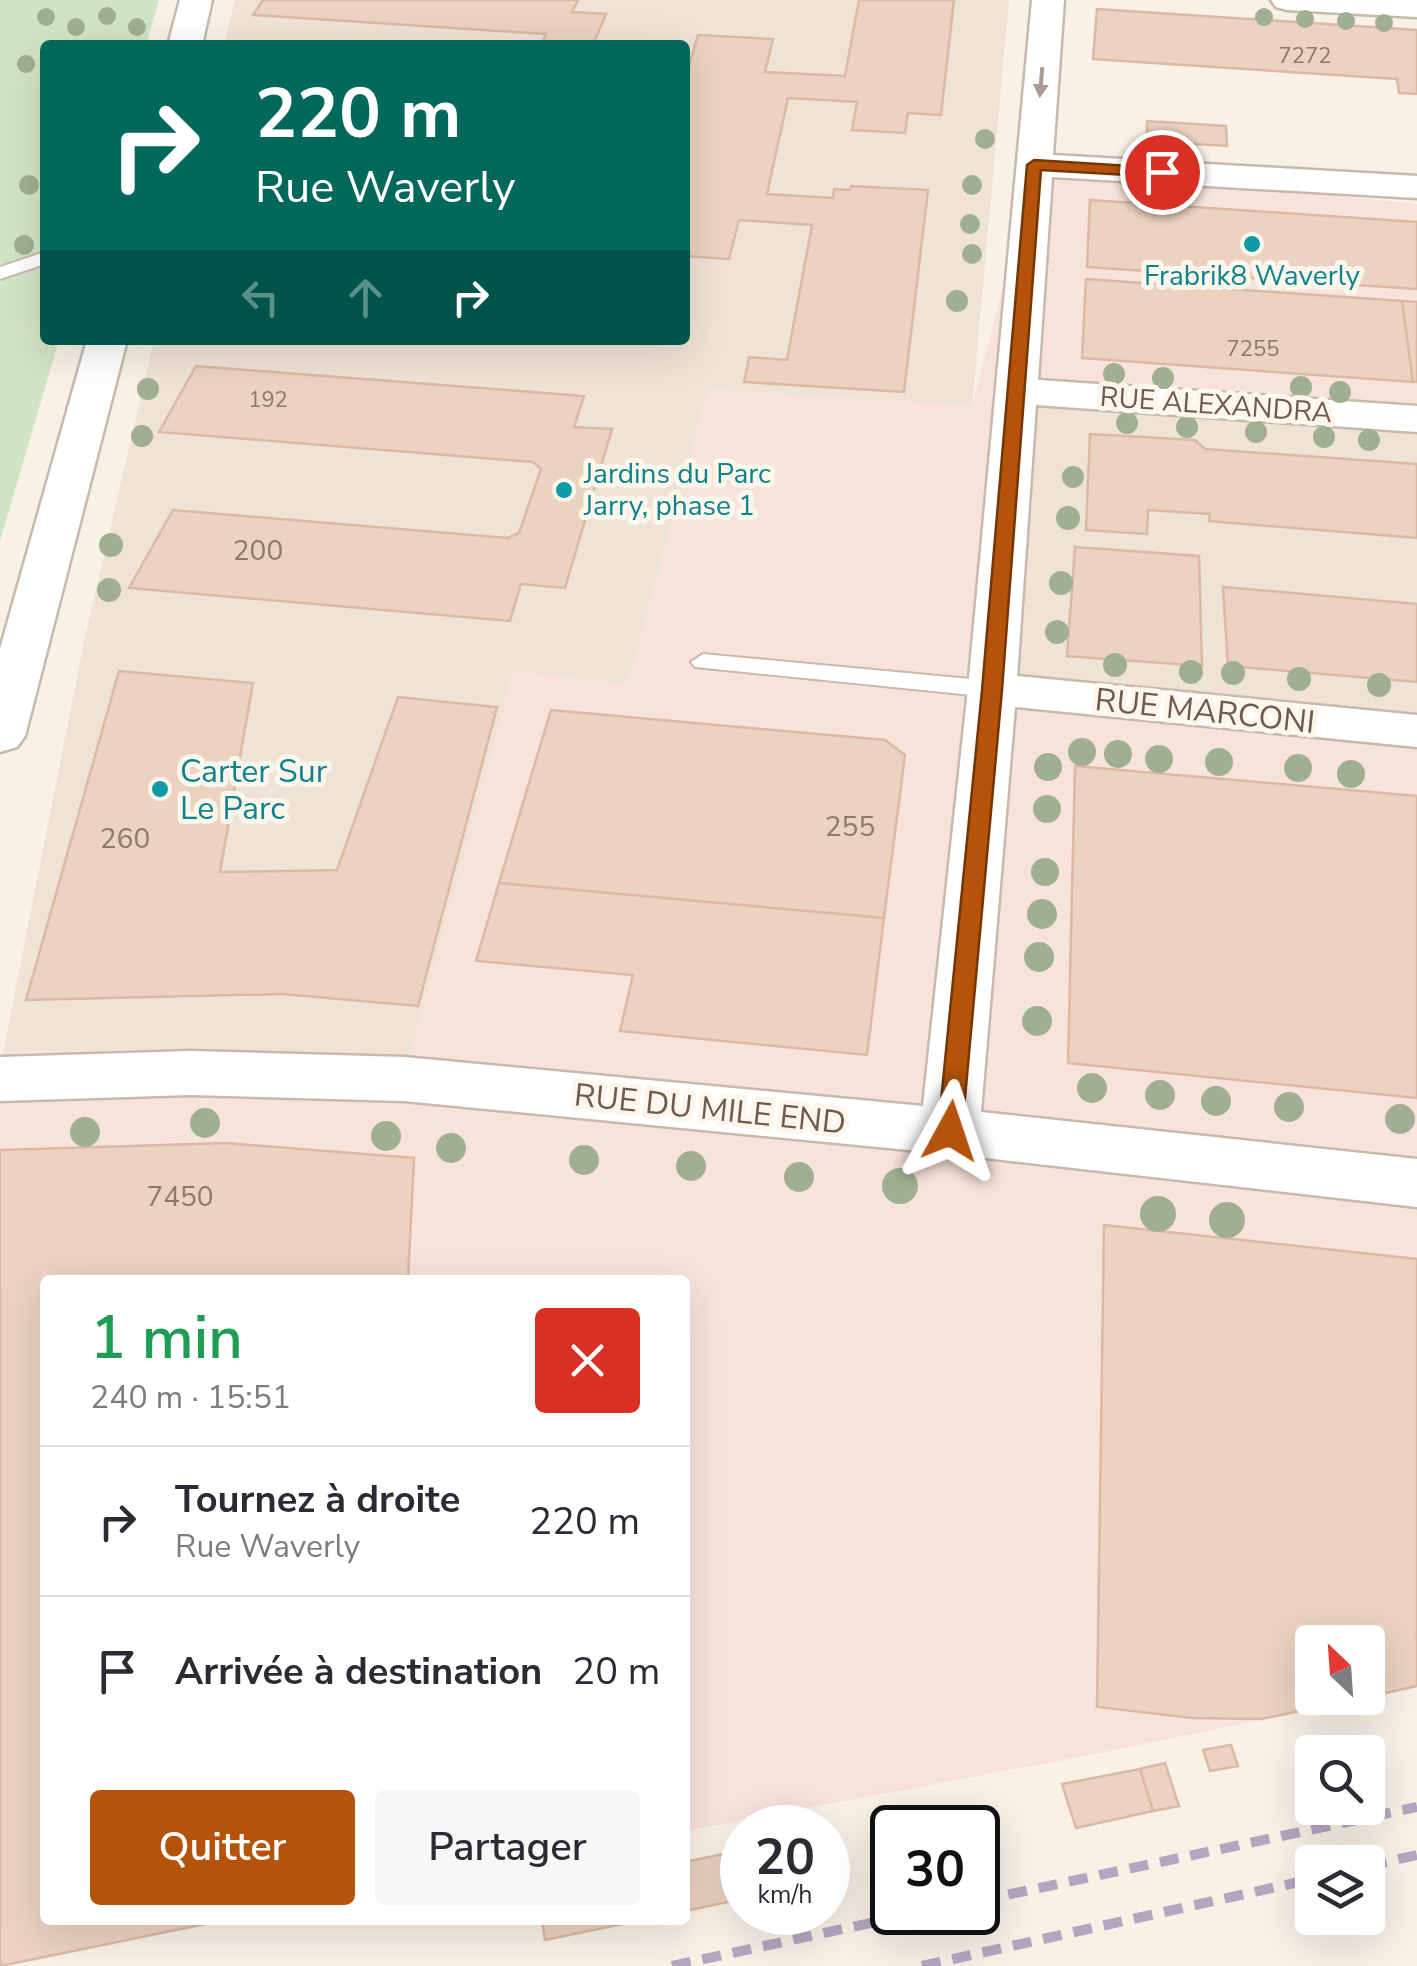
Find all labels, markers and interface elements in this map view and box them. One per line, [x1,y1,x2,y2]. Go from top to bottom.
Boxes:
house number: 7272 [1279,41,1331,71]
text: 220 m [255,66,461,162]
one-way arrow [1032,67,1048,99]
icon: right [90,80,220,210]
pin [1120,130,1205,215]
icon: arrive [1135,145,1190,200]
text: Rue Waverly [255,157,515,218]
marker: Frabrik8 Waverly [1241,233,1263,255]
place label: Frabrik8 Waverly [1144,257,1361,295]
icon: left [233,270,288,325]
icon: ahead [338,270,393,325]
icon: right [443,270,498,325]
house number: 7255 [1227,334,1279,364]
street label: RUE ALEXANDRA [1099,378,1333,432]
house number: 192 [248,385,288,415]
place label: Jardins du Parc Jarry, phase 1 [583,455,771,525]
marker: Jardins du Parc Jarry, phase 1 [553,479,575,501]
house number: 200 [233,532,283,570]
street label: RUE MARCONI [1093,678,1317,744]
place label: Carter Sur Le Parc [180,750,328,830]
marker: Carter Sur Le Parc [149,778,171,800]
house number: 255 [825,808,875,846]
house number: 260 [100,820,150,858]
street label: RUE DU MILE END [572,1073,848,1145]
position arrow [898,1079,1002,1183]
house number: 7450 [146,1178,214,1216]
text: 1 min [90,1297,243,1379]
button: close [535,1308,640,1413]
text: 240 m · 15:51 [90,1376,291,1419]
text: Tournez à droite [175,1474,460,1525]
icon: right [90,1494,145,1549]
text: 220 m [529,1496,640,1547]
text: Rue Waverly [175,1525,360,1568]
north arrow [1295,1625,1385,1715]
map controls [1295,1625,1385,1935]
icon: arrive [90,1644,145,1699]
text: Arrivée à destination [175,1646,542,1697]
text: 20 m [572,1646,660,1697]
button: search [1295,1735,1385,1825]
button: Quitter [90,1790,355,1905]
button: Partager [375,1790,640,1905]
speed limit sign: 30 [870,1805,1000,1935]
text: 20 [755,1823,815,1892]
button: layers [1295,1845,1385,1935]
text: km/h [757,1878,813,1912]

